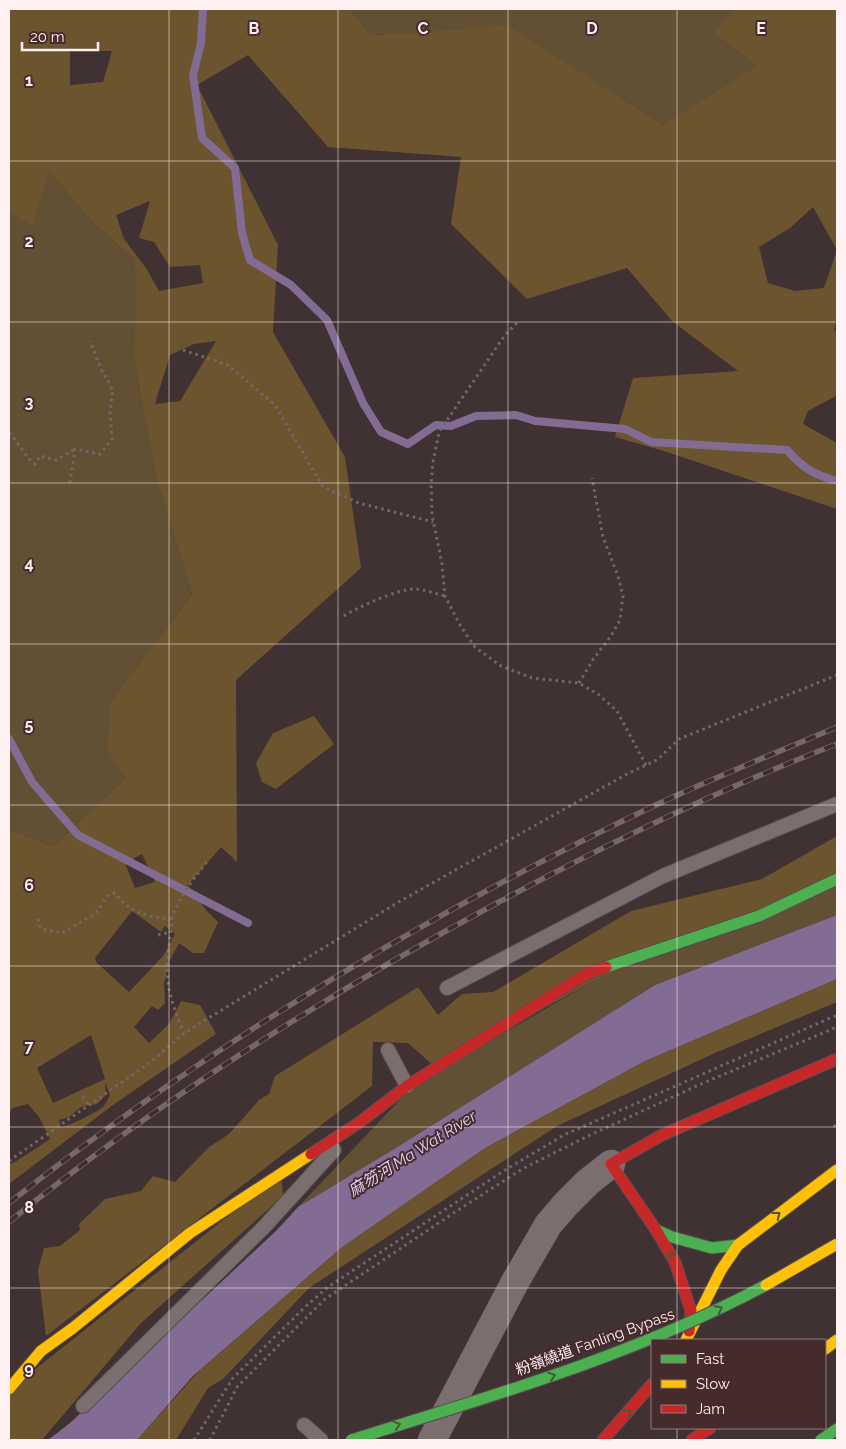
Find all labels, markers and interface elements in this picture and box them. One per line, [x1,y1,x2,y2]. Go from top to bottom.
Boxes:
text: B [249,19,260,38]
text: C [418,19,429,38]
text: D [586,19,598,38]
text: E [756,19,766,38]
scale bar [22,20,99,52]
text: 20 m [30,28,65,46]
text: 1 [25,71,33,90]
text: 2 [24,232,34,251]
text: 3 [25,393,34,412]
text: 4 [24,554,34,573]
text: 5 [25,715,34,734]
text: 6 [24,876,34,895]
text: 7 [25,1037,34,1056]
water label: 麻笏河 Ma Wat River [345,1106,480,1200]
text: 8 [24,1198,34,1217]
one-way arrow [771,1211,780,1220]
one-way arrow [667,1252,677,1261]
street label: 粉嶺繞道 Fanling Bypass [513,1305,677,1379]
one-way arrow [714,1305,723,1315]
legend [651,1339,826,1429]
text: Fast [696,1350,724,1368]
text: 9 [24,1359,34,1378]
one-way arrow [547,1372,556,1382]
text: Slow [696,1375,730,1393]
text: Jam [696,1400,725,1418]
one-way arrow [622,1409,631,1418]
one-way arrow [393,1421,401,1431]

